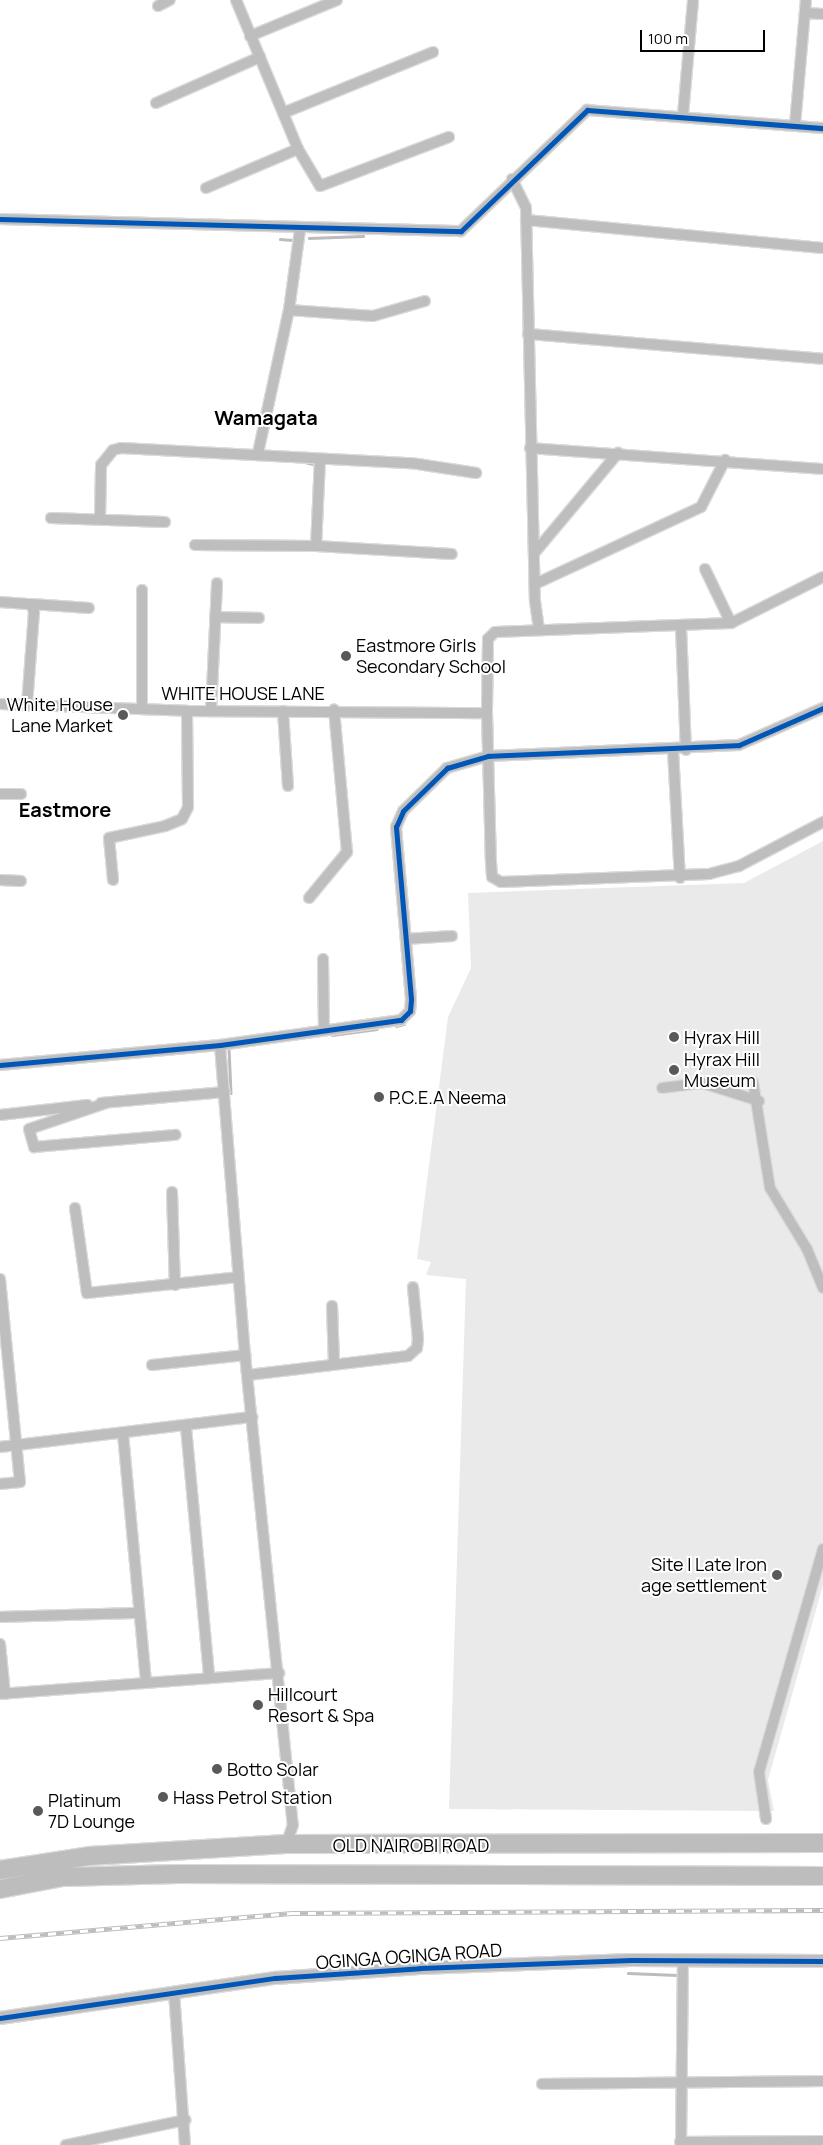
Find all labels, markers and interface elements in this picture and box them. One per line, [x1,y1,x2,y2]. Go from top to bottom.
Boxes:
scale bar [643,20,768,52]
text: 100 m [648,28,688,49]
district label: Wamagata [214,405,318,429]
place label: Eastmore Girls Secondary School [356,635,506,678]
marker: Eastmore Girls Secondary School [340,650,352,662]
street label: WHITE HOUSE LANE [161,682,325,704]
place label: White House Lane Market [7,694,113,736]
marker: White House Lane Market [117,709,129,721]
district label: Eastmore [19,797,111,821]
place label: Hyrax Hill [684,1026,760,1048]
marker: Hyrax Hill [668,1031,680,1043]
place label: Hyrax Hill Museum [684,1049,760,1092]
marker: Hyrax Hill Museum [668,1064,680,1076]
place label: P.C.E.A Neema [389,1086,506,1108]
marker: P.C.E.A Neema [373,1091,385,1103]
place label: Site I Late Iron age settlement [641,1554,767,1596]
marker: Site I Late Iron age settlement [771,1569,783,1581]
place label: Hillcourt Resort & Spa [268,1684,374,1726]
marker: Hillcourt Resort & Spa [252,1699,264,1711]
place label: Botto Solar [227,1758,319,1780]
marker: Botto Solar [211,1763,223,1775]
place label: Hass Petrol Station [173,1786,332,1808]
place label: Platinum 7D Lounge [48,1790,135,1832]
marker: Hass Petrol Station [157,1791,169,1803]
marker: Platinum 7D Lounge [32,1805,44,1817]
street label: OLD NAIROBI ROAD [333,1834,489,1856]
street label: OGINGA OGINGA ROAD [315,1939,503,1973]

